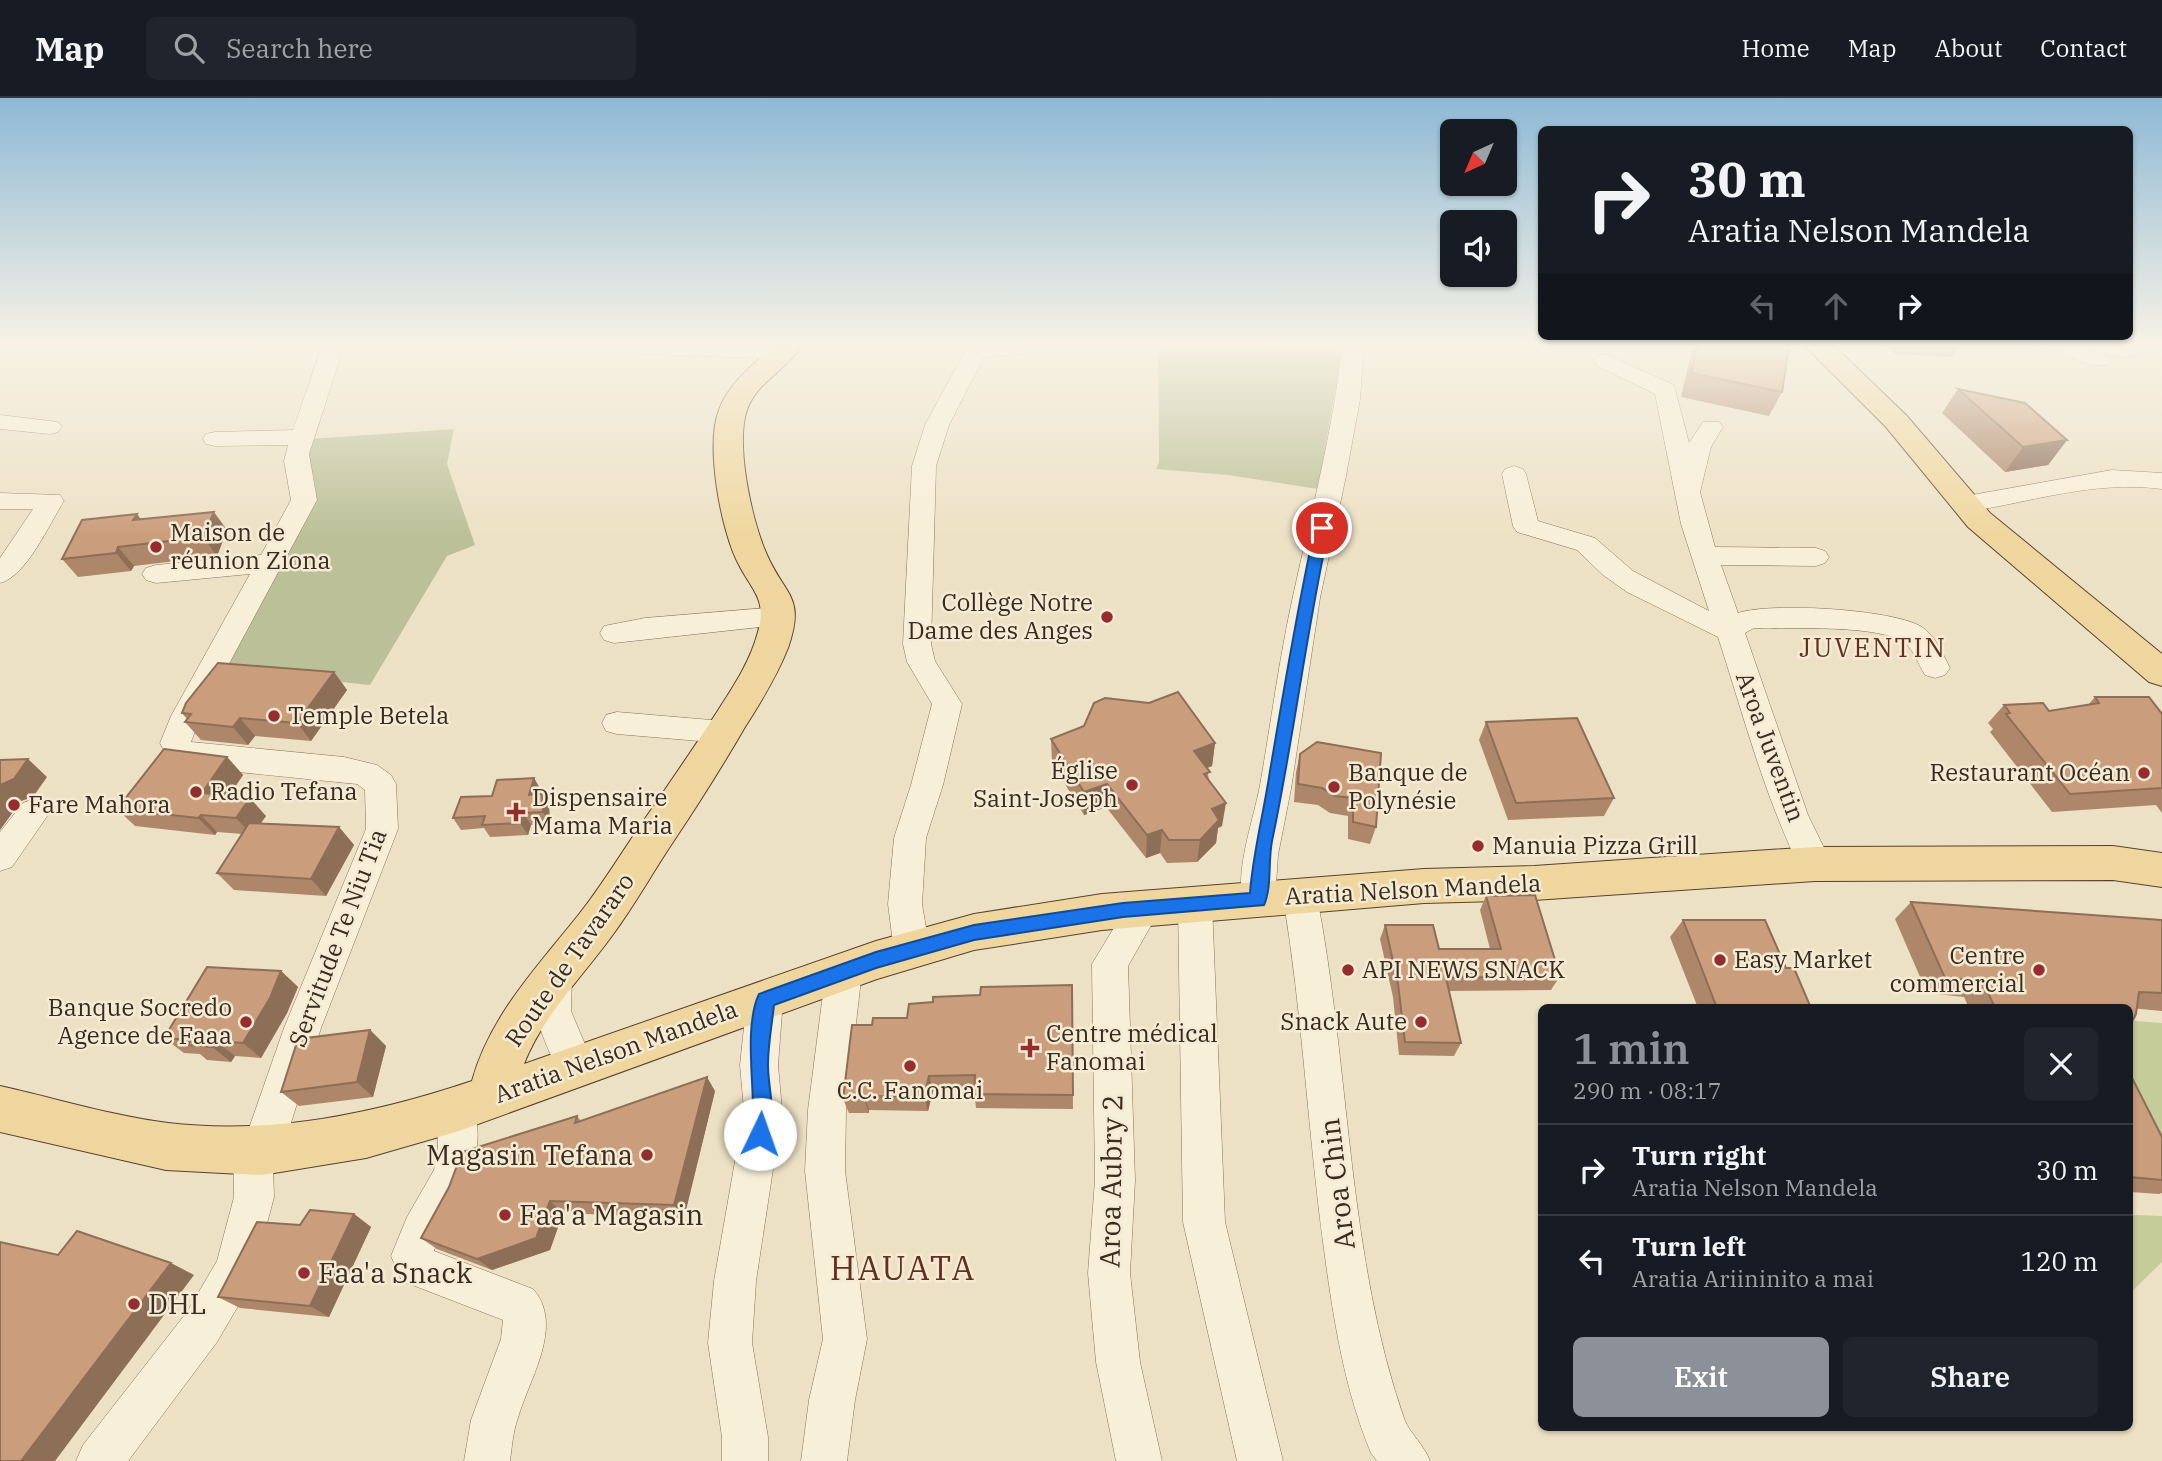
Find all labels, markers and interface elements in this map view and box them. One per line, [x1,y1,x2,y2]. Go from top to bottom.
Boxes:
search box [146,17,636,80]
text: Map [35,27,104,70]
icon: search [170,29,208,67]
text: Search here [226,31,373,65]
text: Home [1742,32,1810,64]
text: Map [1848,32,1896,64]
text: About [1934,32,2002,64]
text: Contact [2040,32,2127,64]
north arrow [1440,119,1517,196]
map controls [1440,119,1517,287]
text: 30 m [1688,147,1806,210]
icon: right [1573,154,1664,245]
text: Aratia Nelson Mandela [1688,209,2030,251]
button: sound [1440,210,1517,287]
icon: left [1744,287,1782,325]
icon: ahead [1817,287,1855,325]
icon: right [1890,287,1928,325]
pin [1292,498,1352,558]
icon: arrive [1303,509,1341,547]
place label: Maison de réunion Ziona [170,516,331,576]
marker: Maison de réunion Ziona [148,539,164,555]
place label: Collège Notre Dame des Anges [908,586,1093,646]
marker: Collège Notre Dame des Anges [1099,609,1115,625]
district label: JUVENTIN [1799,630,1947,664]
street label: Aroa Juventin [1729,667,1813,826]
place label: Temple Betela [288,699,449,731]
marker: Temple Betela [266,708,282,724]
place label: Église Saint-Joseph [973,754,1118,814]
place label: Banque de Polynésie [1348,756,1468,816]
place label: Restaurant Océan [1930,756,2130,788]
marker: Restaurant Océan [2136,765,2152,781]
place label: Radio Tefana [210,775,358,807]
marker: Église Saint-Joseph [1124,777,1140,793]
marker: Banque de Polynésie [1326,779,1342,795]
place label: Dispensaire Mama Maria [532,781,673,841]
marker: Radio Tefana [188,784,204,800]
place label: Fare Mahora [28,788,171,820]
marker: Fare Mahora [6,797,22,813]
marker: Dispensaire Mama Maria [506,802,526,822]
street label: Servitude Te Niu Tia [281,824,393,1051]
place label: Manuia Pizza Grill [1492,829,1698,861]
marker: Manuia Pizza Grill [1470,838,1486,854]
street label: Route de Tavararo [497,866,641,1053]
street label: Aratia Nelson Mandela [1284,866,1542,912]
place label: Centre commercial [1890,939,2025,999]
place label: Easy Market [1734,943,1872,975]
marker: Easy Market [1712,952,1728,968]
place label: API NEWS SNACK [1362,953,1565,985]
marker: API NEWS SNACK [1340,962,1356,978]
marker: Centre commercial [2031,962,2047,978]
place label: Banque Socredo Agence de Faaa [48,991,232,1051]
street label: Aratia Nelson Mandela [490,992,742,1110]
place label: Snack Aute [1280,1005,1407,1037]
marker: Banque Socredo Agence de Faaa [238,1014,254,1030]
marker: Snack Aute [1413,1014,1429,1030]
place label: Centre médical Fanomai [1046,1017,1218,1077]
text: 1 min [1573,1021,1690,1076]
button: close [2024,1027,2098,1101]
marker: Centre médical Fanomai [1020,1038,1040,1058]
marker: C.C. Fanomai [902,1058,918,1074]
place label: C.C. Fanomai [837,1074,983,1106]
text: 290 m · 08:17 [1573,1075,1722,1105]
street label: Aroa Aubry 2 [1090,1094,1131,1268]
position arrow [723,1097,797,1171]
street label: Aroa Chin [1310,1116,1363,1252]
place label: Magasin Tefana [426,1136,633,1173]
text: Turn right [1632,1138,1766,1172]
marker: Magasin Tefana [639,1147,655,1163]
icon: right [1573,1151,1611,1189]
text: 30 m [2036,1153,2098,1187]
text: Aratia Nelson Mandela [1632,1172,1878,1202]
place label: Faa'a Magasin [519,1196,703,1233]
marker: Faa'a Magasin [497,1207,513,1223]
text: Turn left [1632,1229,1746,1263]
icon: left [1573,1242,1611,1280]
text: 120 m [2020,1244,2098,1278]
district label: HAUATA [830,1246,976,1289]
place label: Faa'a Snack [318,1254,473,1291]
text: Aratia Ariininito a mai [1632,1263,1874,1293]
marker: Faa'a Snack [296,1265,312,1281]
place label: DHL [148,1285,206,1322]
marker: DHL [126,1296,142,1312]
button: Exit [1573,1337,1829,1417]
button: Share [1843,1337,2098,1417]

